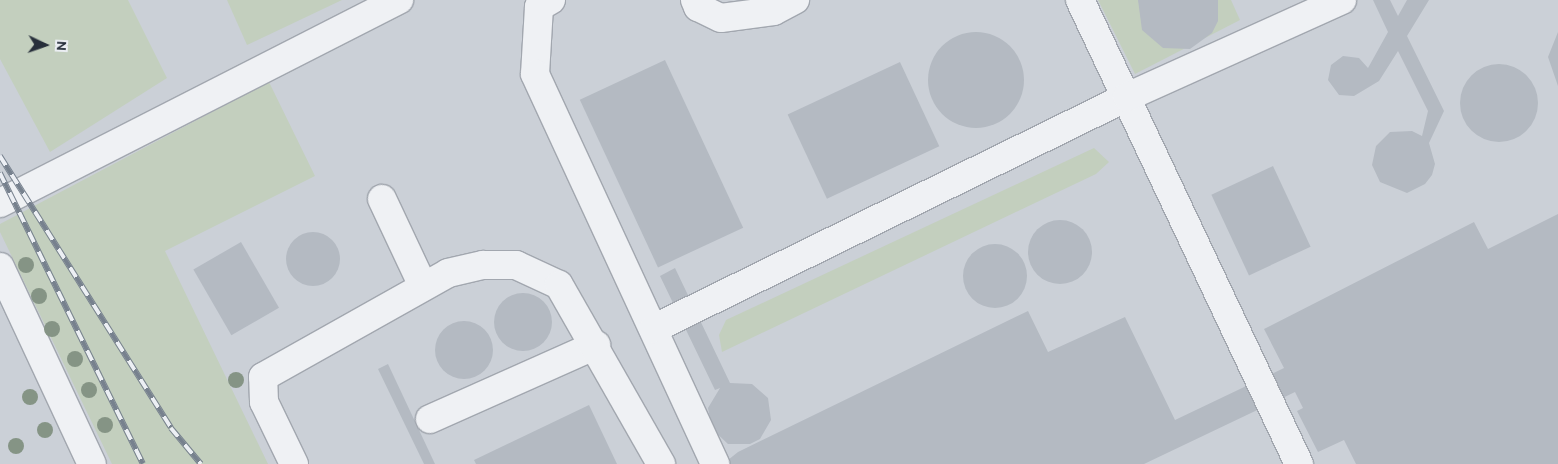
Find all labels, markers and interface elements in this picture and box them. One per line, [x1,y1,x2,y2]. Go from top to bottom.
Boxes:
north arrow [20,20,70,70]
text: N [52,40,69,51]

